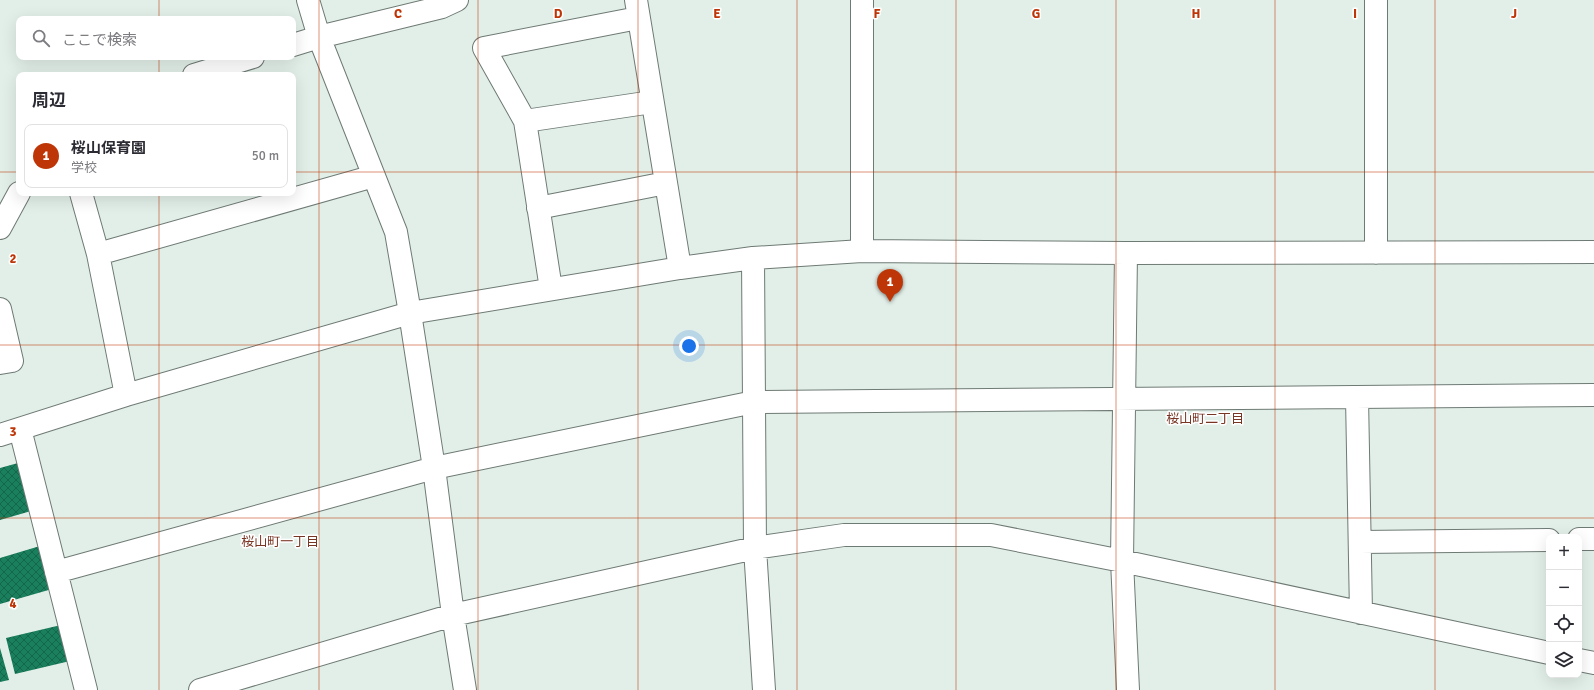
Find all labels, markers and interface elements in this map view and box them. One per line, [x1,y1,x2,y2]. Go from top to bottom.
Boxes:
text: C [394,6,402,22]
text: D [554,6,563,22]
text: E [713,6,721,22]
text: F [874,6,881,22]
text: G [1032,6,1040,22]
text: H [1192,6,1200,22]
text: I [1353,6,1357,22]
text: J [1511,6,1517,22]
search box [16,16,296,60]
icon: search [30,27,52,49]
text: ここで検索 [62,31,137,49]
text: 周辺 [32,90,66,111]
text: 桜山保育園 [71,139,146,157]
text: 1 [42,148,50,164]
text: 50 m [252,148,279,164]
text: 学校 [71,160,97,176]
text: 2 [9,251,17,267]
pin: 1 [877,269,903,302]
your location [679,336,699,356]
district label: 桜山町二丁目 [1166,411,1244,427]
text: 3 [9,424,17,440]
district label: 桜山町一丁目 [241,534,319,550]
map controls [1546,534,1582,678]
button: + [1546,534,1582,570]
button: − [1546,570,1582,606]
text: 4 [9,596,17,612]
button: locate [1546,606,1582,642]
button: layers [1546,642,1582,678]

